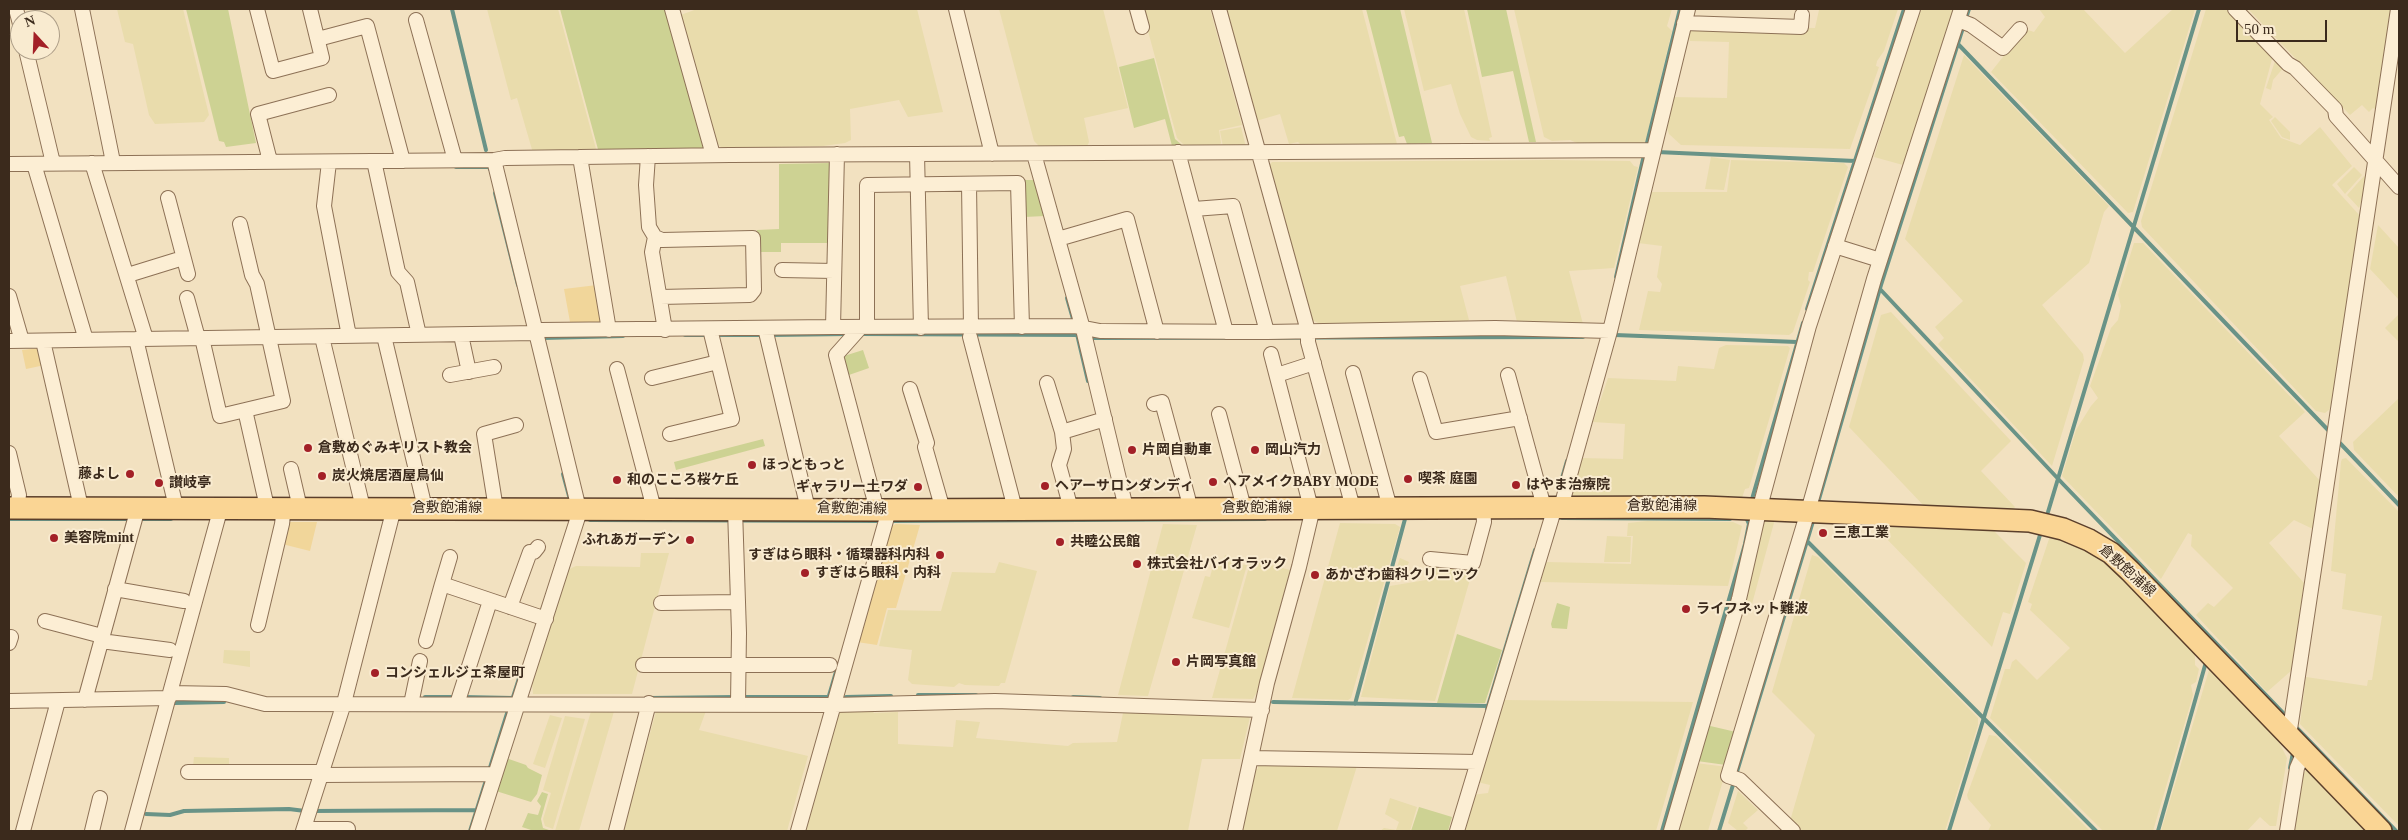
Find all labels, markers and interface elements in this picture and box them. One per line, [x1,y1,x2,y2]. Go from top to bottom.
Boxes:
north arrow [10,10,60,60]
scale bar [2238,10,2329,42]
text: N [23,13,37,30]
text: 50 m [2244,21,2274,37]
place label: 倉敷めぐみキリスト教会 [318,440,472,456]
marker: 倉敷めぐみキリスト教会 [302,442,314,454]
place label: 片岡自動車 [1142,442,1212,458]
place label: 岡山汽力 [1265,442,1321,458]
marker: 片岡自動車 [1126,444,1138,456]
marker: 岡山汽力 [1249,444,1261,456]
place label: ほっともっと [762,457,846,473]
marker: ほっともっと [746,459,758,471]
place label: 藤よし [78,466,120,482]
marker: 藤よし [124,468,136,480]
place label: 炭火焼居酒屋鳥仙 [332,468,444,484]
marker: 炭火焼居酒屋鳥仙 [316,470,328,482]
place label: 喫茶 庭園 [1418,471,1477,487]
place label: 和のこころ桜ケ丘 [627,472,739,488]
marker: 喫茶 庭園 [1402,473,1414,485]
marker: 和のこころ桜ケ丘 [611,474,623,486]
place label: ヘアメイクBABY MODE [1223,474,1379,490]
place label: 讃岐亭 [169,475,211,491]
marker: ヘアメイクBABY MODE [1207,476,1219,488]
marker: 讃岐亭 [153,477,165,489]
place label: はやま治療院 [1526,477,1610,493]
place label: ヘアーサロンダンディ [1055,478,1194,494]
place label: ギャラリー土ワダ [796,479,908,495]
marker: はやま治療院 [1510,479,1522,491]
marker: ヘアーサロンダンディ [1039,480,1051,492]
marker: ギャラリー土ワダ [912,481,924,493]
street label: 倉敷飽浦線 [1627,498,1697,514]
street label: 倉敷飽浦線 [412,500,482,516]
street label: 倉敷飽浦線 [817,500,887,518]
street label: 倉敷飽浦線 [1222,500,1292,516]
place label: 三恵工業 [1833,525,1889,541]
marker: 三恵工業 [1817,527,1829,539]
place label: 美容院mint [64,530,134,546]
marker: 美容院mint [48,532,60,544]
place label: ふれあガーデン [582,532,680,548]
marker: ふれあガーデン [684,534,696,546]
place label: 共睦公民館 [1070,534,1140,550]
marker: 共睦公民館 [1054,536,1066,548]
street label: 倉敷飽浦線 [2095,541,2159,601]
place label: すぎはら眼科・循環器科内科 [748,547,930,563]
marker: すぎはら眼科・循環器科内科 [934,549,946,561]
place label: 株式会社バイオラック [1147,556,1287,572]
marker: 株式会社バイオラック [1131,558,1143,570]
place label: すぎはら眼科・内科 [815,565,941,581]
marker: すぎはら眼科・内科 [799,567,811,579]
place label: あかざわ歯科クリニック [1325,567,1479,583]
marker: あかざわ歯科クリニック [1309,569,1321,581]
place label: ライフネット難波 [1696,601,1808,617]
marker: ライフネット難波 [1680,603,1692,615]
place label: 片岡写真館 [1186,654,1256,670]
marker: 片岡写真館 [1170,656,1182,668]
place label: コンシェルジェ茶屋町 [385,665,525,681]
marker: コンシェルジェ茶屋町 [369,667,381,679]

